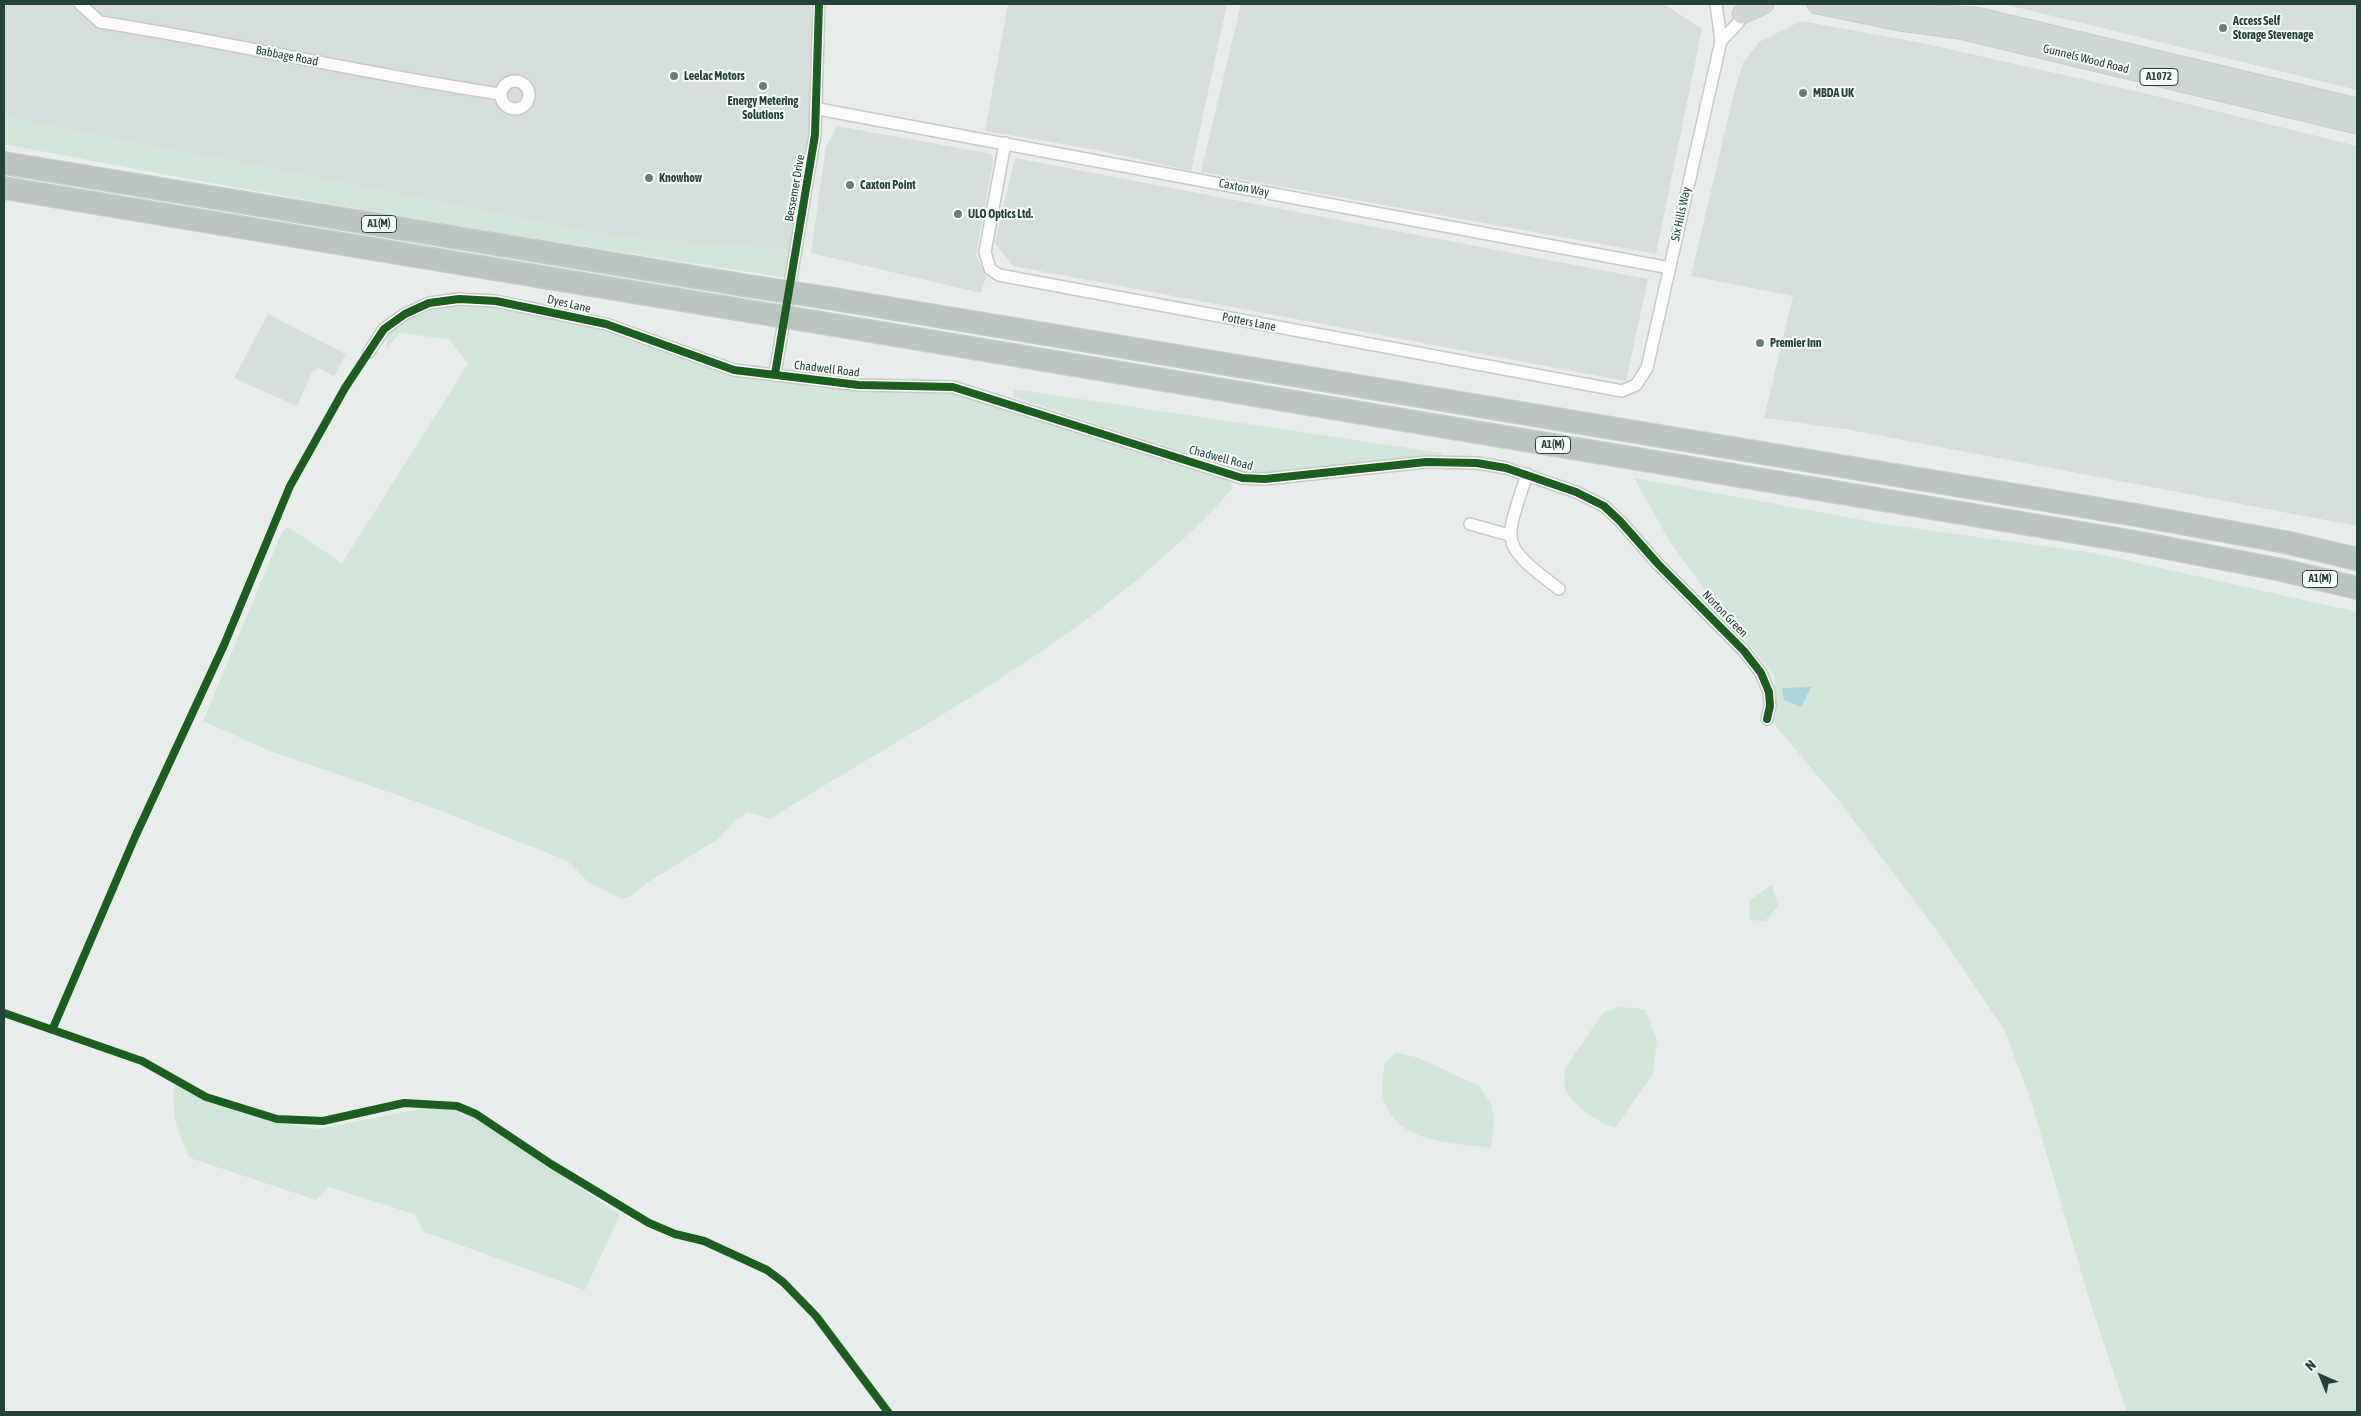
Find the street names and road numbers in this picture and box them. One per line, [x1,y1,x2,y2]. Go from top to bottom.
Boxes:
street label: Gunnels Wood Road [2041,41,2131,77]
street label: Babbage Road [255,43,319,69]
road number: A1072 [2140,68,2178,86]
street label: Bessemer Drive [782,153,808,223]
street label: Caxton Way [1218,176,1270,200]
street label: Six Hills Way [1668,186,1694,242]
road number: A1(M) [362,215,396,232]
street label: Dyes Lane [546,292,592,316]
street label: Potters Lane [1221,310,1277,334]
street label: Chadwell Road [793,358,861,380]
road number: A1(M) [1536,436,1570,454]
street label: Chadwell Road [1187,443,1255,473]
road number: A1(M) [2302,570,2338,588]
street label: Norton Green [1699,588,1751,640]

